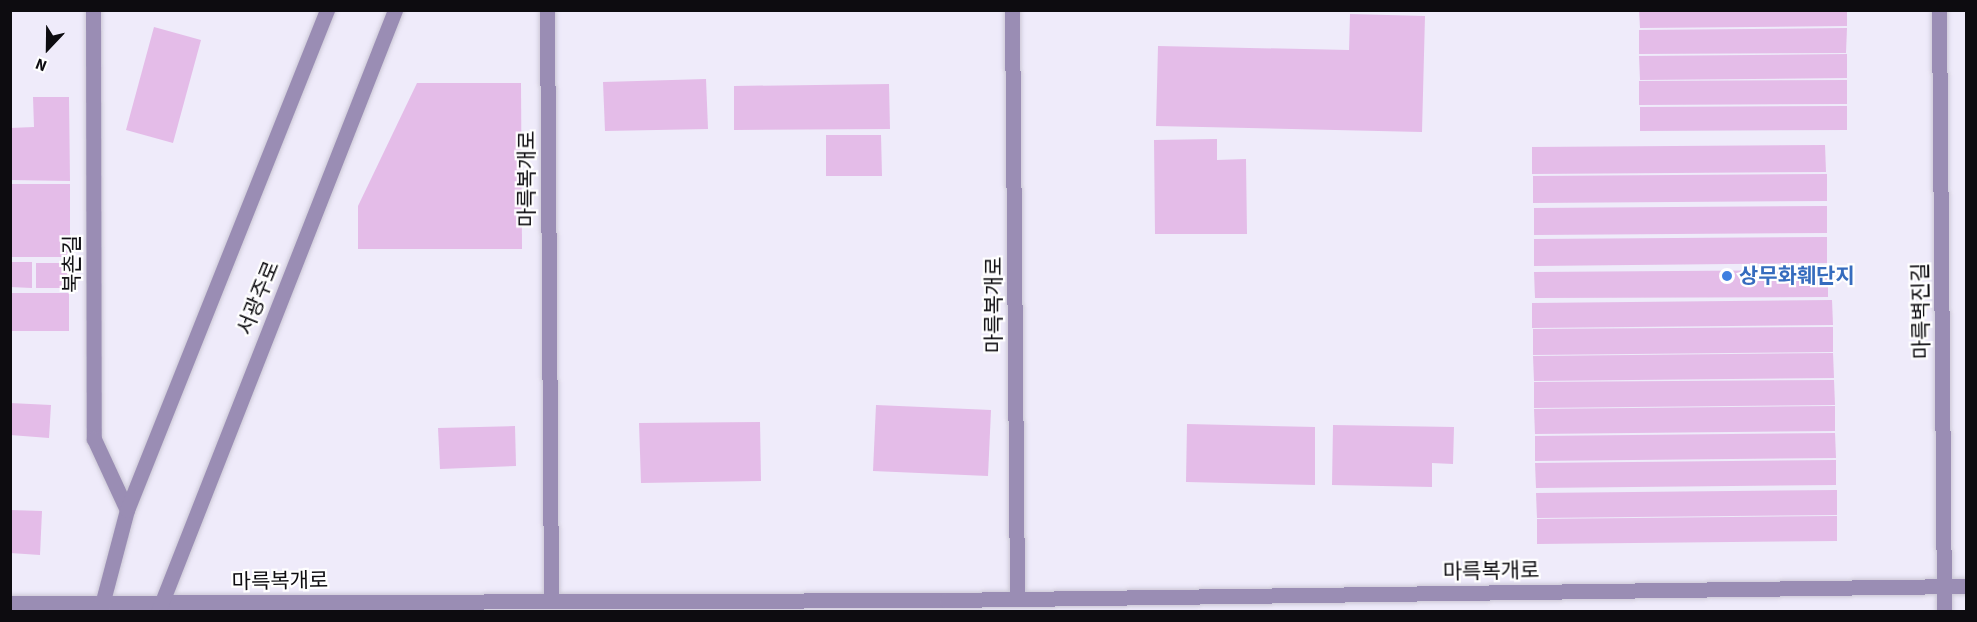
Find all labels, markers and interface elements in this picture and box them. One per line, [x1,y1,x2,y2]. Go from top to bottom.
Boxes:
north arrow [18,18,78,78]
text: N [32,53,50,77]
street label: 마륵복개로 [514,131,540,227]
street label: 북촌길 [59,235,85,293]
street label: 서광주로 [232,257,284,339]
street label: 마륵복개로 [981,257,1007,353]
street label: 마륵벽진길 [1908,262,1934,360]
place label: 상무화훼단지 [1739,263,1855,289]
marker: 상무화훼단지 [1720,269,1734,283]
street label: 마륵복개로 [1442,558,1540,584]
street label: 마륵복개로 [231,568,329,594]

